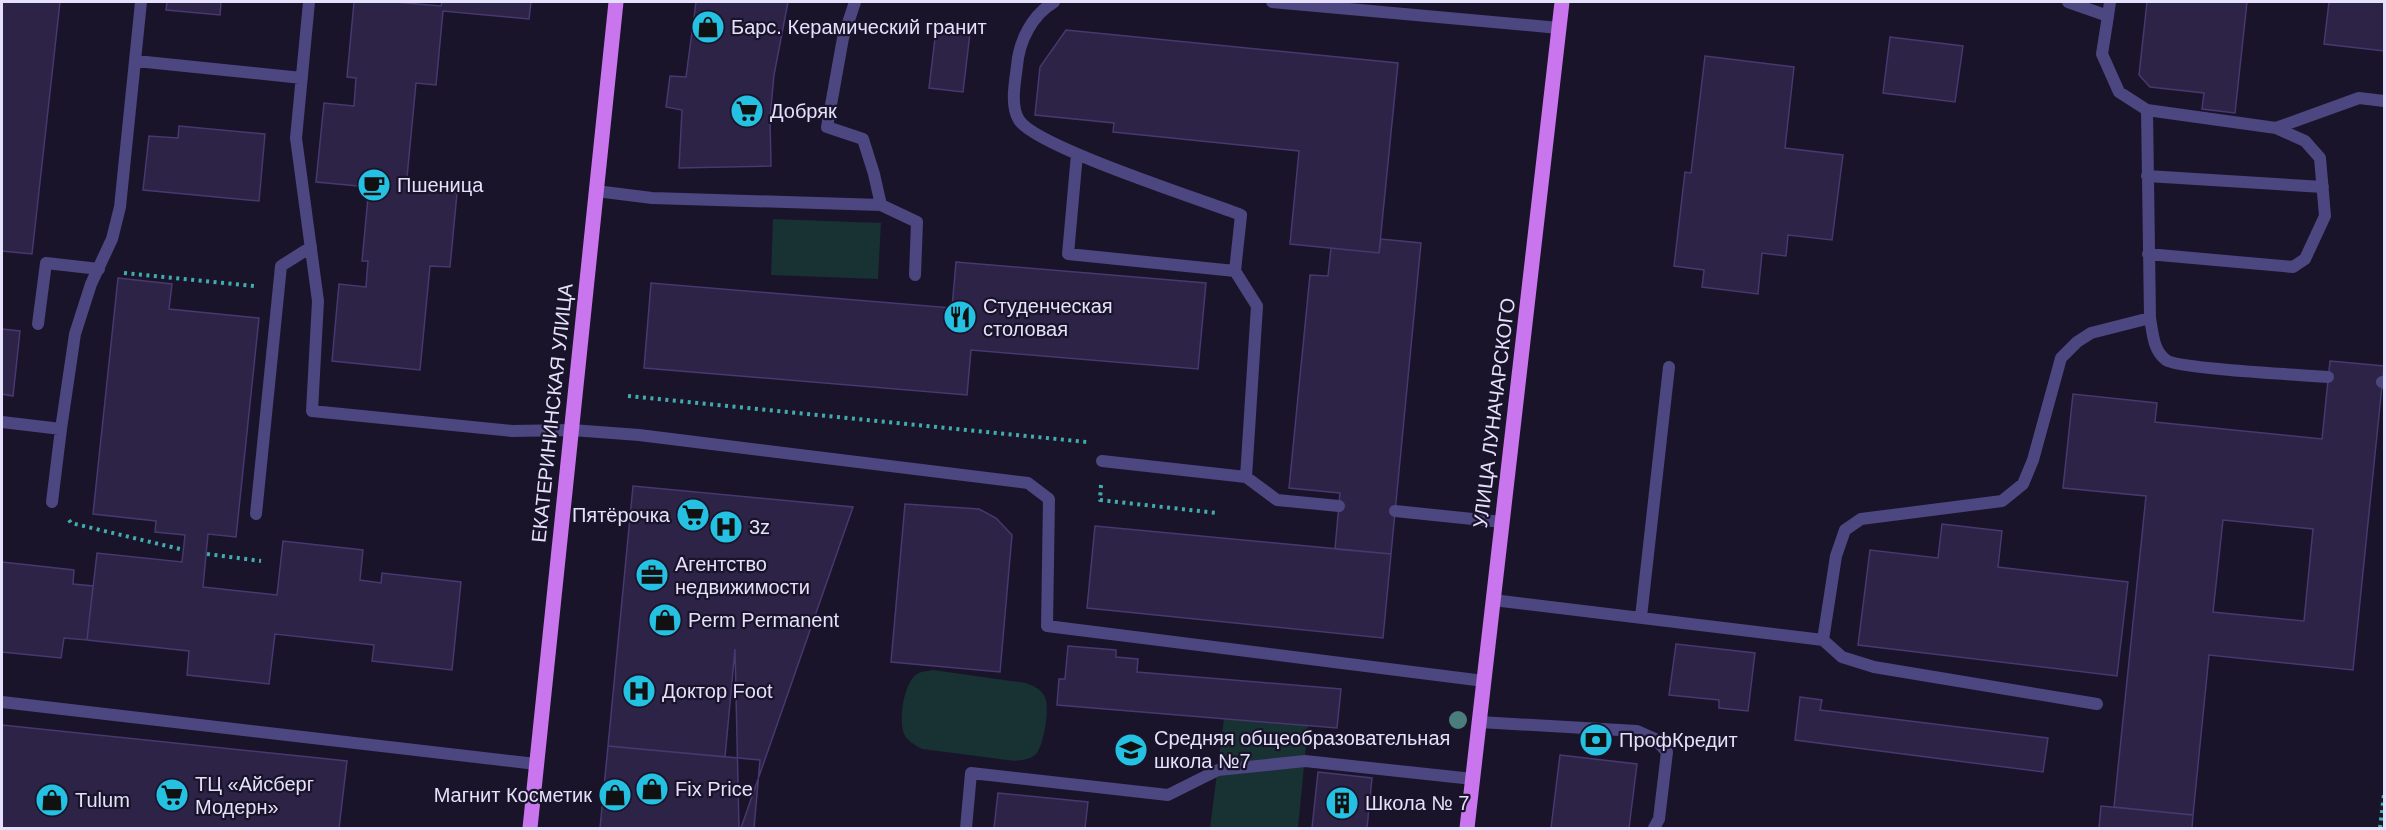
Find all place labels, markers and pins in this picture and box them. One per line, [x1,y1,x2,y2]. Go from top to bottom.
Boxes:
shop icon: Барс. Керамический гранит [690,9,726,45]
place label: Барс. Керамический гранит [731,16,987,38]
supermarket icon: Добряк [729,93,765,129]
place label: Добряк [770,100,837,122]
cafe icon: Пшеница [356,167,392,203]
place label: Пшеница [397,174,484,196]
place label: Студенческая столовая [983,295,1113,340]
restaurant icon: Студенческая столовая [942,299,978,335]
supermarket icon: Пятёрочка [675,497,711,533]
place label: Пятёрочка [572,504,671,526]
hospital icon: 3z [708,509,744,545]
place label: 3z [749,516,770,538]
place label: Агентство недвижимости [675,553,810,598]
office icon: Агентство недвижимости [634,557,670,593]
shop icon: Perm Permanent [647,602,683,638]
place label: Perm Permanent [688,609,840,631]
hospital icon: Доктор Foot [621,673,657,709]
place label: Доктор Foot [662,680,773,702]
bank icon: ПрофКредит [1578,722,1614,758]
place label: Средняя общеобразовательная школа №7 [1154,727,1450,772]
place label: ПрофКредит [1619,729,1738,751]
school or university icon: Средняя общеобразовательная школа №7 [1113,732,1149,768]
shop icon: Fix Price [634,771,670,807]
place label: ТЦ «Айсберг Модерн» [195,773,314,818]
supermarket icon: ТЦ «Айсберг Модерн» [154,777,190,813]
shop icon: Магнит Косметик [597,777,633,813]
place label: Fix Price [675,778,753,800]
shop icon: Tulum [34,782,70,818]
place label: Магнит Косметик [434,784,592,806]
building icon: Школа № 7 [1324,785,1360,821]
place label: Tulum [75,789,130,811]
place label: Школа № 7 [1365,792,1469,814]

